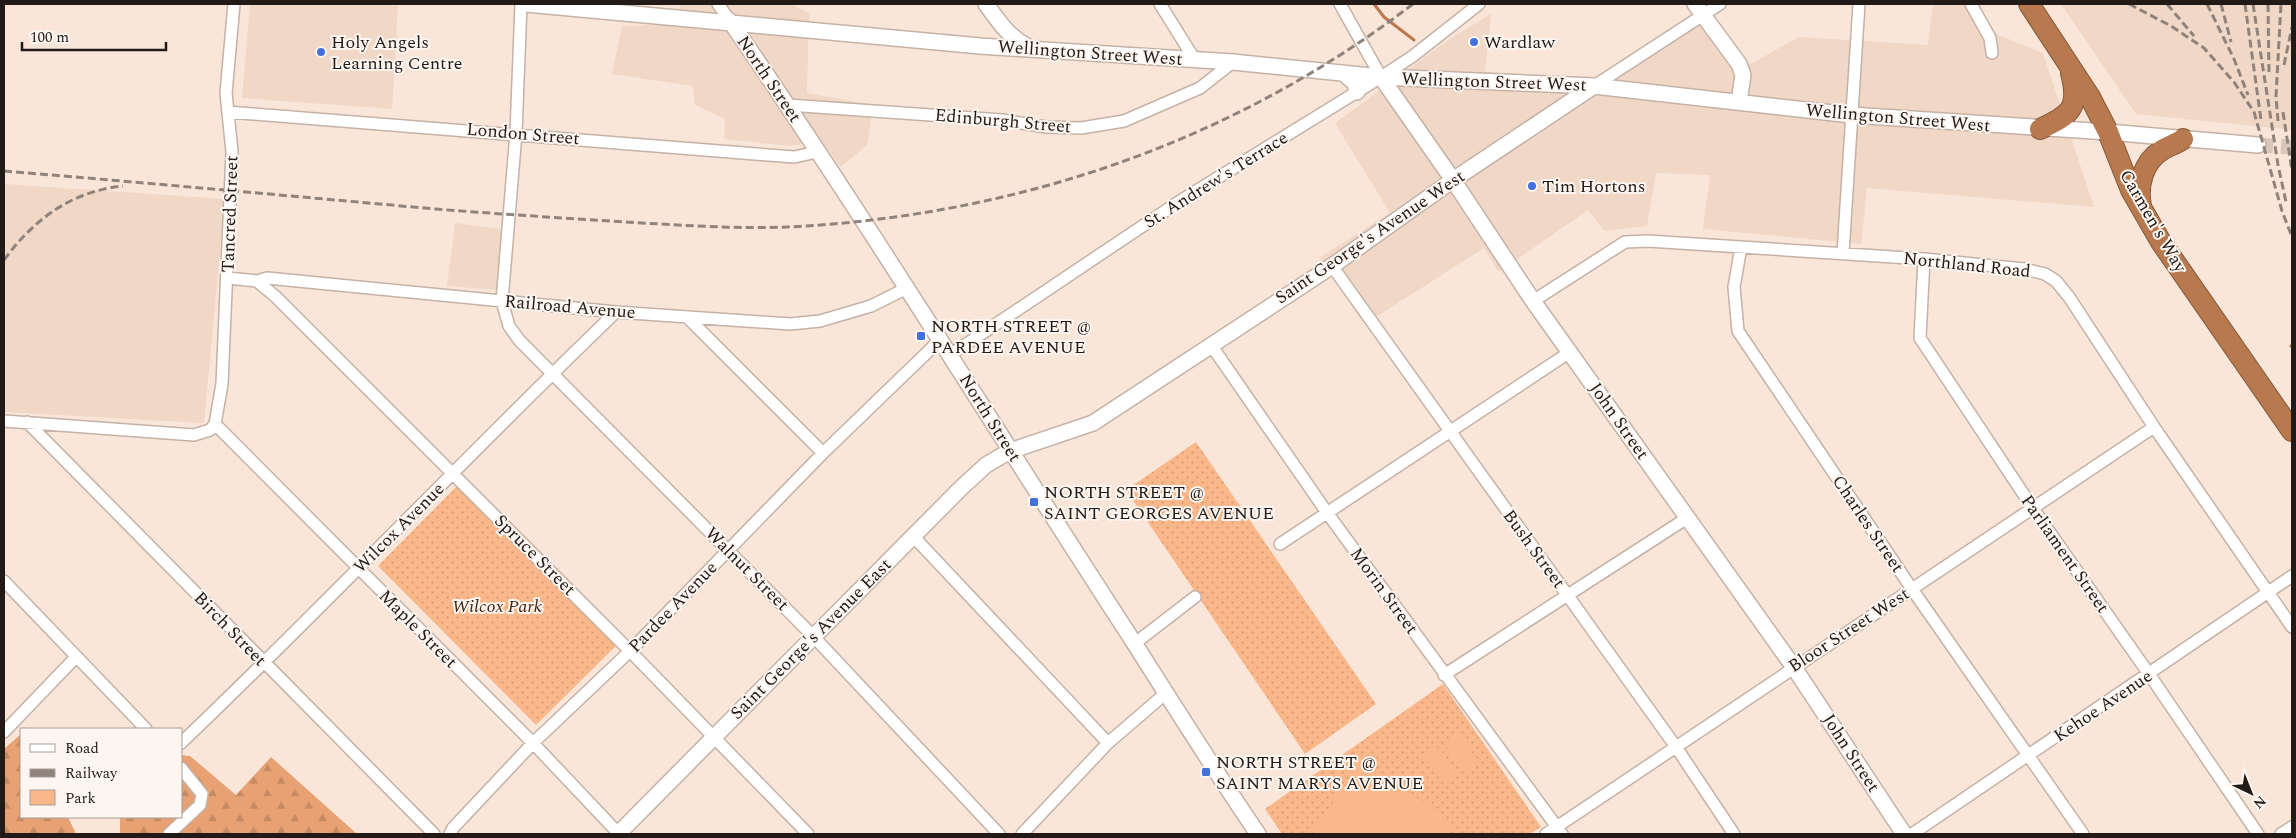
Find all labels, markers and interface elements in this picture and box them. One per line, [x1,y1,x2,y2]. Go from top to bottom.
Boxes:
scale bar [22,20,166,52]
text: 100 m [30,26,69,49]
place label: Holy Angels Learning Centre [331,29,463,77]
place label: Wardlaw [1484,29,1555,56]
street label: North Street [730,30,808,128]
street label: Wellington Street West [997,33,1183,73]
marker: Wardlaw [1468,36,1480,48]
marker: Holy Angels Learning Centre [315,46,327,58]
street label: Wellington Street West [1401,65,1587,99]
street label: Wellington Street West [1805,96,1991,140]
street label: Edinburgh Street [934,102,1072,140]
street label: London Street [465,116,581,152]
street label: St. Andrew's Terrace [1139,125,1293,235]
street label: Tancred Street [214,155,246,273]
street label: Saint George's Avenue West [1270,163,1470,311]
street label: Carmen's Way [2113,164,2194,279]
place label: Tim Hortons [1542,173,1646,200]
marker: Tim Hortons [1526,180,1538,192]
street label: Northland Road [1902,245,2032,285]
street label: Railroad Avenue [503,288,637,326]
place label: NORTH STREET @ PARDEE AVENUE [931,313,1091,361]
marker: NORTH STREET @ PARDEE AVENUE [915,330,927,342]
street label: North Street [952,369,1028,467]
street label: John Street [1582,377,1656,465]
street label: Charles Street [1825,470,1911,578]
street label: Wilcox Avenue [347,476,451,580]
place label: NORTH STREET @ SAINT GEORGES AVENUE [1044,479,1274,527]
street label: Parliament Street [2014,489,2116,619]
marker: NORTH STREET @ SAINT GEORGES AVENUE [1028,496,1040,508]
street label: Bush Street [1496,504,1572,594]
street label: Spruce Street [488,508,582,602]
street label: Walnut Street [699,521,795,617]
street label: Morin Street [1343,542,1425,640]
street label: Saint George's Avenue East [724,552,898,726]
street label: Pardee Avenue [622,555,724,659]
street label: Bloor Street West [1783,581,1915,679]
street label: Maple Street [372,583,464,675]
street label: Birch Street [187,585,273,673]
park label: Wilcox Park [452,593,543,620]
street label: Kehoe Avenue [2048,663,2158,749]
street label: John Street [1815,708,1887,798]
legend [20,728,182,818]
text: Road [65,737,99,760]
place label: NORTH STREET @ SAINT MARYS AVENUE [1216,749,1423,797]
text: Railway [65,762,118,785]
marker: NORTH STREET @ SAINT MARYS AVENUE [1200,766,1212,778]
north arrow [2226,768,2276,818]
text: Park [65,787,96,810]
text: N [2248,791,2271,814]

